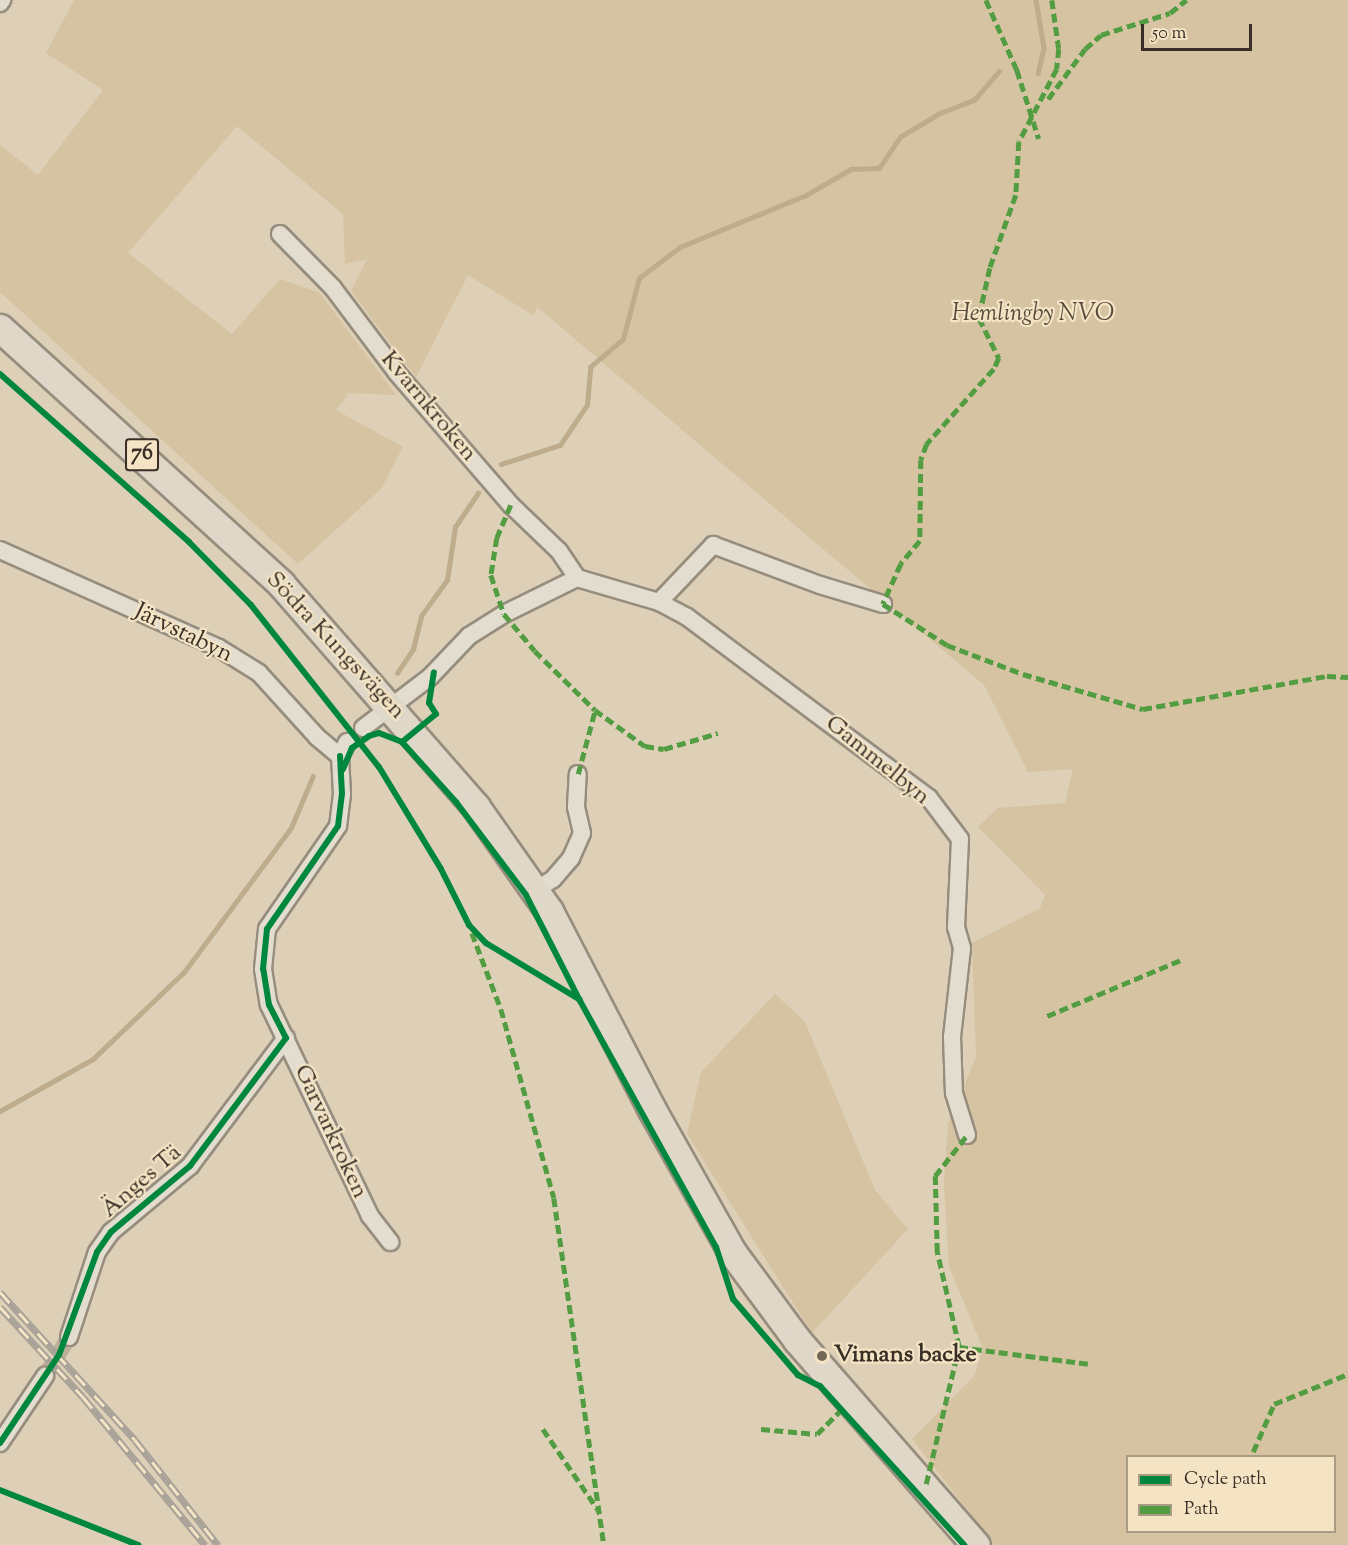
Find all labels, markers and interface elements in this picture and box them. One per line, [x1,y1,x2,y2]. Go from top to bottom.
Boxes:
scale bar [1144,12,1255,50]
text: 50 m [1152,21,1186,47]
park label: Hemlingby NVO [952,301,1114,329]
street label: Kvarnkroken [374,346,482,468]
road number: 76 [124,436,160,474]
street label: Södra Kungsvägen [259,566,411,726]
street label: Järvstabyn [129,598,237,670]
street label: Gammelbyn [819,710,935,812]
street label: Garvarkroken [286,1061,374,1203]
street label: Änges Tä [96,1139,188,1225]
place label: Vimans backe [834,1342,977,1370]
marker: Vimans backe [815,1349,829,1363]
legend [1126,1455,1336,1533]
text: Cycle path [1184,1467,1267,1493]
text: Path [1184,1497,1219,1523]

